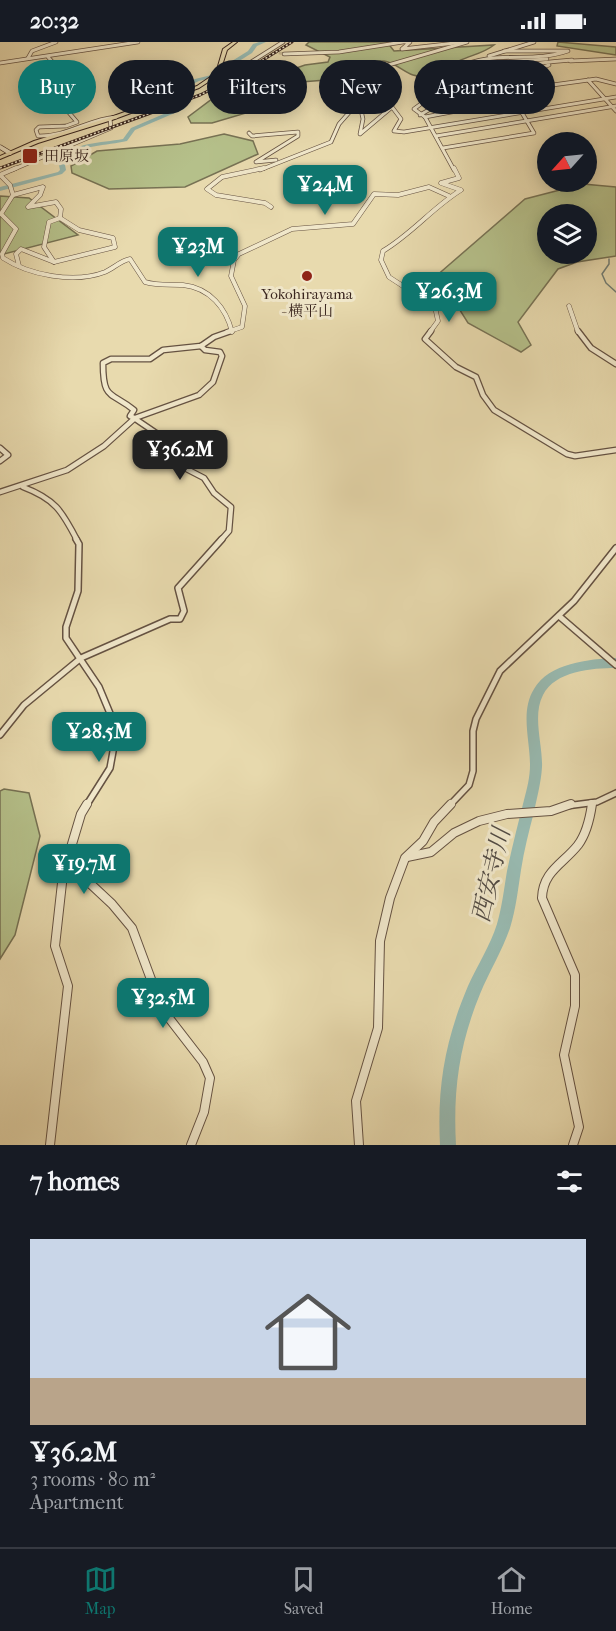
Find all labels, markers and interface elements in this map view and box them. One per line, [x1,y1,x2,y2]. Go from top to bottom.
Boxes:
text: 20:32 [30,8,79,34]
chip: Buy [18,60,96,114]
chip: Rent [108,60,195,114]
chip: Filters [207,60,307,114]
chip: New [319,60,402,114]
chip: Apartment [414,60,555,114]
north arrow [537,132,597,192]
map controls [537,132,597,264]
marker: 田原坂 [21,147,39,165]
place label: 田原坂 [44,147,89,165]
pin: ¥24M [289,165,361,216]
text: ¥24M [297,173,353,196]
button: layers [537,204,597,264]
pin: ¥23M [162,227,234,278]
text: ¥23M [172,235,224,258]
marker: Yokohirayama - 横平山 [300,269,314,283]
pin: ¥26.3M [400,272,498,323]
text: ¥26.3M [415,280,483,303]
place label: Yokohirayama - 横平山 [260,285,354,320]
pin: ¥36.2M [131,430,229,481]
text: ¥36.2M [146,438,214,461]
pin: ¥28.5M [50,712,148,763]
text: ¥28.5M [66,720,132,743]
water label: 西安寺川 [467,822,516,925]
pin: ¥19.7M [35,844,133,895]
text: ¥19.7M [52,852,116,875]
pin: ¥32.5M [114,978,212,1029]
text: ¥32.5M [131,986,195,1009]
icon: filters [553,1165,586,1198]
text: 7 homes [30,1166,120,1197]
icon: home [254,1278,362,1386]
text: ¥36.2M [30,1437,117,1468]
text: 3 rooms · 80 m² [30,1468,155,1491]
text: Apartment [30,1491,124,1514]
tab: Map [84,1563,117,1618]
tab: Saved [284,1563,324,1618]
tab: Home [491,1563,532,1618]

